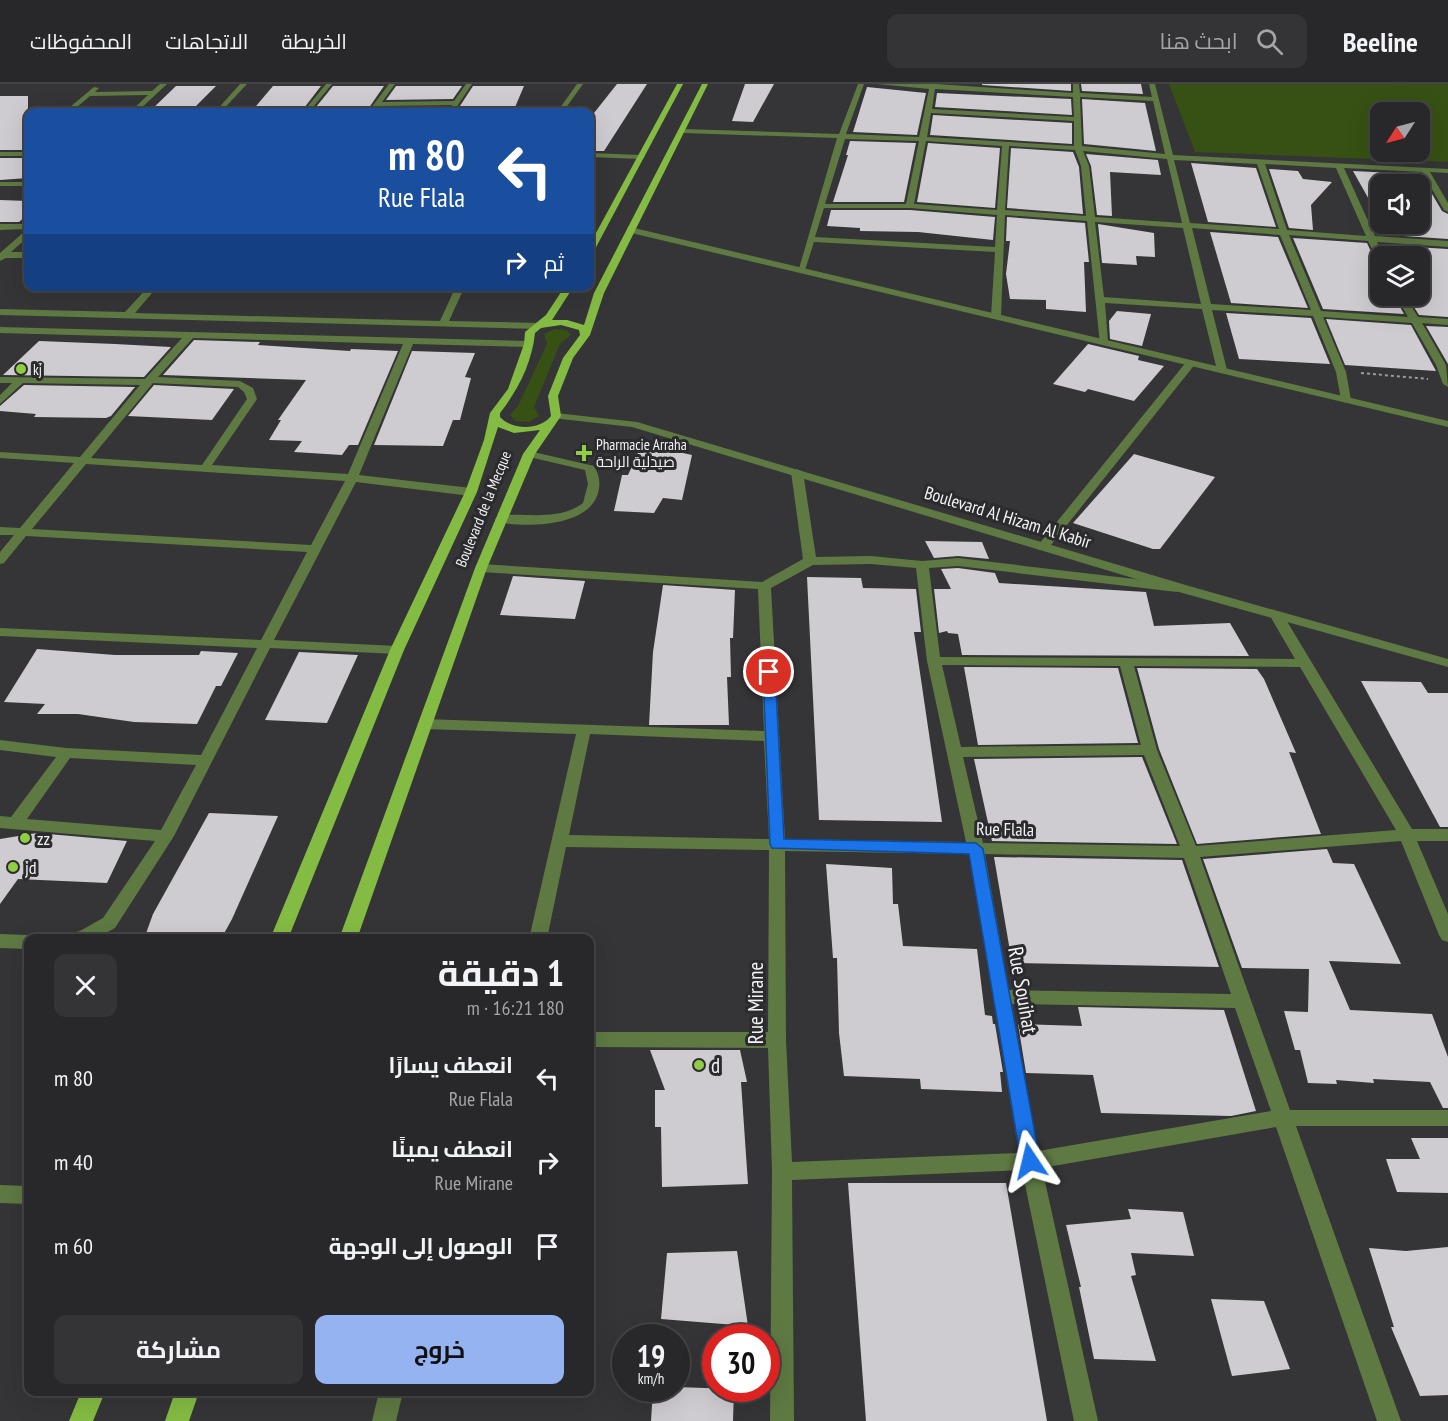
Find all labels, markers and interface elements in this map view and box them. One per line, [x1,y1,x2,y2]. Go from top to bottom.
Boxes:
search box [887,14,1307,68]
text: Beeline [1343,23,1418,60]
icon: search [1253,25,1286,58]
text: ابحث هنا [1159,27,1238,55]
text: المحفوظات [30,28,132,55]
text: الاتجاهات [165,28,248,55]
text: الخريطة [281,28,347,55]
north arrow [1370,102,1430,162]
map controls [1370,102,1430,306]
text: 80 m [388,127,465,182]
icon: left [486,132,564,210]
button: sound [1370,174,1430,234]
text: Rue Flala [378,180,465,214]
icon: right [499,246,532,279]
button: layers [1370,246,1430,306]
text: ثم [544,249,564,277]
place label: kj [33,360,42,379]
marker: kj [14,362,28,376]
place label: Pharmacie Arraha صيدلية الراحة [596,435,687,471]
marker: Pharmacie Arraha صيدلية الراحة [577,446,591,460]
street label: Boulevard de la Mecque [451,448,515,570]
street label: Boulevard Al Hizam Al Kabir [922,481,1094,553]
pin [743,646,794,697]
icon: arrive [752,655,785,688]
street label: Rue Flala [976,817,1034,841]
place label: zz [37,827,50,850]
marker: zz [18,831,32,845]
place label: jd [25,856,37,879]
marker: jd [6,860,20,874]
street label: Rue Souihat [1002,945,1044,1036]
text: 1 دقيقة [438,949,564,996]
button: close [54,954,117,1017]
street label: Rue Mirane [742,962,769,1044]
text: 180 m · 16:21 [467,995,564,1021]
text: انعطف يسارًا [389,1051,513,1079]
place label: d [711,1052,720,1079]
marker: d [692,1058,706,1072]
icon: left [531,1062,564,1095]
text: 80 m [54,1064,93,1092]
text: Rue Flala [449,1086,513,1112]
position arrow [998,1129,1062,1193]
text: انعطف يمينًا [391,1135,513,1163]
icon: right [531,1146,564,1179]
text: 40 m [54,1148,93,1176]
text: Rue Mirane [435,1170,513,1196]
icon: arrive [531,1230,564,1263]
text: 60 m [54,1232,93,1260]
text: الوصول إلى الوجهة [329,1232,513,1260]
button: مشاركة [54,1315,303,1384]
button: خروج [315,1315,564,1384]
speed limit sign: 30 [702,1324,780,1402]
text: 19 [637,1336,665,1375]
text: km/h [638,1369,664,1388]

